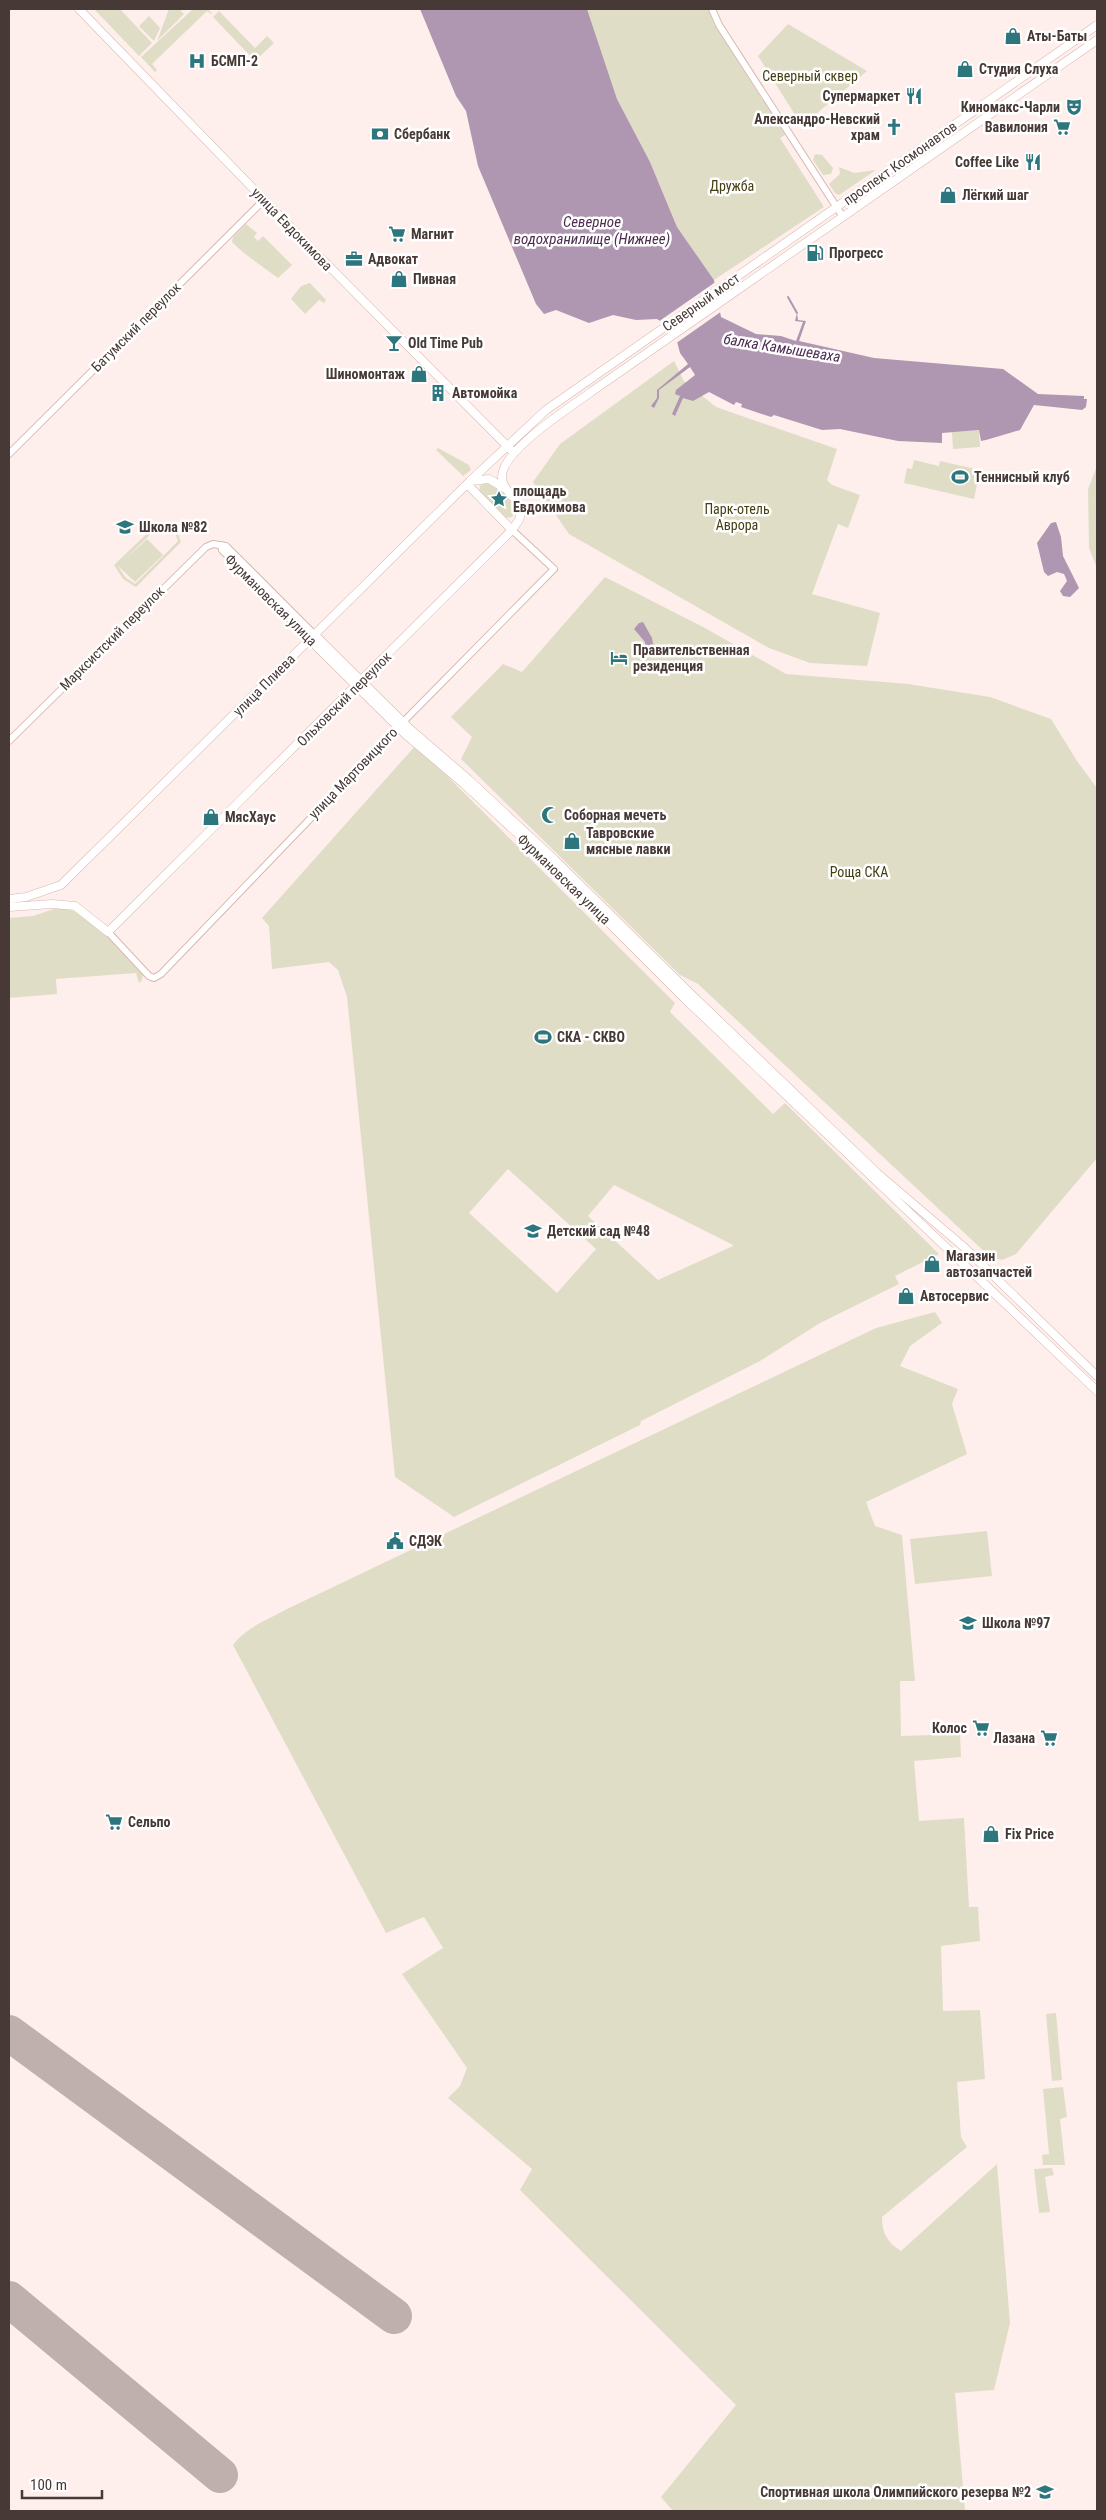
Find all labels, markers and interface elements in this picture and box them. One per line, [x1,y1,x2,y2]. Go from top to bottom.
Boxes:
shop icon: Аты-Баты [1003,26,1023,46]
place label: Аты-Баты [1027,28,1087,44]
hospital icon: БСМП-2 [187,51,207,71]
place label: БСМП-2 [211,53,258,69]
shop icon: Студия Слуха [955,59,975,79]
place label: Студия Слуха [979,61,1059,77]
park label: Северный сквер [762,68,858,84]
restaurant icon: Супермаркет [904,86,924,106]
place label: Супермаркет [822,88,901,104]
theatre icon: Киномакс-Чарли [1064,97,1084,117]
place label: Киномакс-Чарли [961,99,1060,115]
place label: Александро-Невский храм [754,111,880,143]
church icon: Александро-Невский храм [884,117,904,137]
supermarket icon: Вавилония [1052,117,1072,137]
street label: проспект Космонавтов [840,118,960,208]
place label: Вавилония [985,119,1048,135]
bank icon: Сбербанк [370,124,390,144]
place label: Сбербанк [394,126,450,142]
restaurant icon: Coffee Like [1023,152,1043,172]
place label: Coffee Like [955,154,1019,170]
park label: Дружба [710,178,754,194]
street label: улица Евдокимова [248,184,336,274]
shop icon: Лёгкий шаг [938,185,958,205]
place label: Лёгкий шаг [962,187,1029,203]
water label: Северное водохранилище (Нижнее) [514,213,670,248]
supermarket icon: Магнит [387,224,407,244]
place label: Магнит [411,226,454,242]
fuel station icon: Прогресс [805,243,825,263]
place label: Прогресс [829,245,884,261]
office icon: Адвокат [344,249,364,269]
place label: Адвокат [368,251,419,267]
shop icon: Пивная [389,269,409,289]
street label: Северный мост [659,269,743,335]
place label: Пивная [413,271,456,287]
street label: Батумский переулок [88,279,184,375]
water label: балка Камышеваха [722,330,842,366]
bar icon: Old Time Pub [384,333,404,353]
place label: Old Time Pub [408,335,483,351]
shop icon: Шиномонтаж [409,364,429,384]
place label: Шиномонтаж [326,366,405,382]
building icon: Автомойка [428,383,448,403]
place label: Автомойка [452,385,518,401]
sports icon: Теннисный клуб [950,467,970,487]
place label: Теннисный клуб [974,469,1070,485]
place label: площадь Евдокимова [513,483,586,515]
place icon: площадь Евдокимова [489,489,509,509]
park label: Парк-отель Аврора [704,501,770,533]
school or university icon: Школа №82 [115,517,135,537]
place label: Школа №82 [139,519,207,535]
street label: Фурмановская улица [222,551,320,649]
street label: Марксистский переулок [57,582,168,693]
place label: Правительственная резиденция [633,642,750,674]
street label: Ольховский переулок [294,648,395,749]
hotel icon: Правительственная резиденция [609,648,629,668]
street label: улица Плиева [230,651,298,719]
street label: улица Мартовицкого [305,724,401,822]
mosque icon: Соборная мечеть [540,805,560,825]
shop icon: МясХаус [201,807,221,827]
place label: Соборная мечеть [564,807,666,823]
place label: МясХаус [225,809,276,825]
place label: Тавровские мясные лавки [586,825,670,857]
street label: Фурмановская улица [514,831,614,927]
shop icon: Тавровские мясные лавки [562,831,582,851]
park label: Роща СКА [830,864,888,880]
sports icon: СКА - СКВО [533,1027,553,1047]
place label: СКА - СКВО [557,1029,625,1045]
school or university icon: Детский сад №48 [523,1221,543,1241]
place label: Детский сад №48 [547,1223,650,1239]
place label: Магазин автозапчастей [946,1248,1032,1280]
shop icon: Магазин автозапчастей [922,1254,942,1274]
shop icon: Автосервис [896,1286,916,1306]
place label: Автосервис [920,1288,989,1304]
public building icon: СДЭК [385,1531,405,1551]
place label: СДЭК [409,1533,442,1549]
school or university icon: Школа №97 [958,1613,978,1633]
place label: Школа №97 [982,1615,1050,1631]
supermarket icon: Колос [971,1718,991,1738]
place label: Колос [932,1720,968,1736]
supermarket icon: Лазана [1039,1728,1059,1748]
place label: Лазана [993,1730,1035,1746]
supermarket icon: Сельпо [104,1812,124,1832]
place label: Сельпо [128,1814,171,1830]
shop icon: Fix Price [981,1824,1001,1844]
place label: Fix Price [1005,1826,1054,1842]
scale bar [22,2468,102,2500]
text: 100 m [30,2476,67,2494]
school or university icon: Спортивная школа Олимпийского резерва №2 [1035,2482,1055,2502]
place label: Спортивная школа Олимпийского резерва №2 [760,2484,1031,2500]

